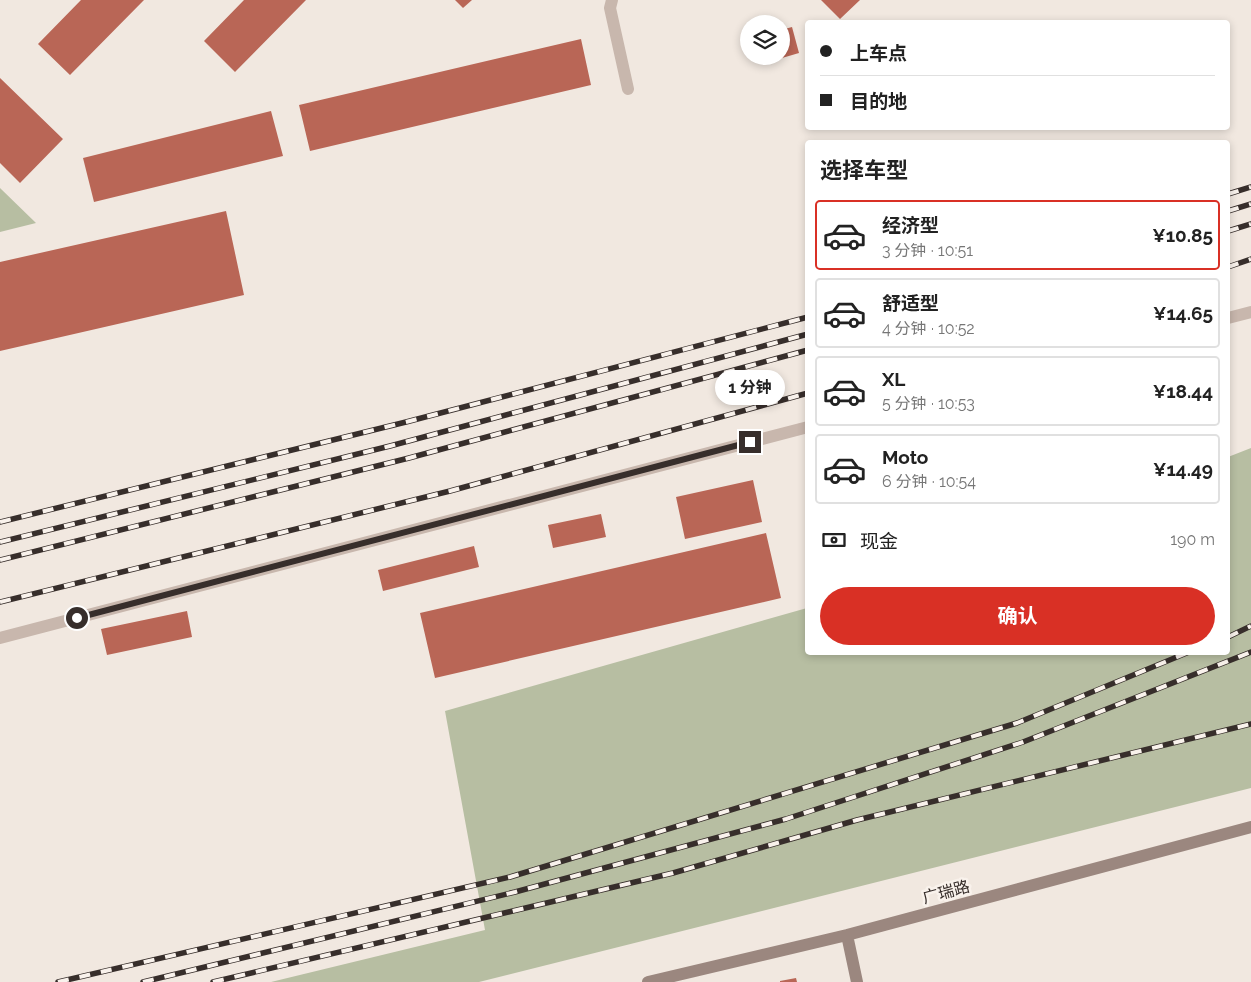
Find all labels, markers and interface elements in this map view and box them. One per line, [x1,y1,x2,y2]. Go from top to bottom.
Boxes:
map controls [740,15,790,65]
button: layers [740,15,790,65]
text: 上车点 [850,42,907,64]
text: 目的地 [850,90,907,112]
text: 选择车型 [820,157,908,183]
icon: car [822,213,867,258]
text: 经济型 [882,214,939,236]
text: ¥10.85 [1152,224,1213,246]
text: 3 分钟 · 10:51 [882,241,973,260]
icon: car [822,291,867,336]
text: 舒适型 [882,292,939,314]
text: ¥14.65 [1153,302,1213,324]
text: 4 分钟 · 10:52 [882,319,975,338]
text: XL [882,368,905,390]
icon: car [822,369,867,414]
callout: 1 分钟 [715,370,785,404]
text: 1 分钟 [728,378,772,397]
text: ¥18.44 [1153,380,1213,402]
text: 5 分钟 · 10:53 [882,394,975,413]
route end [739,431,761,453]
text: Moto [882,446,928,468]
icon: car [822,447,867,492]
text: ¥14.49 [1153,458,1213,480]
text: 6 分钟 · 10:54 [882,472,976,491]
icon: cash [820,526,848,554]
text: 现金 [860,530,898,552]
text: 190 m [1170,530,1215,549]
button: 确认 [820,587,1215,645]
route start [66,607,88,629]
street label: 广瑞路 [920,877,972,907]

